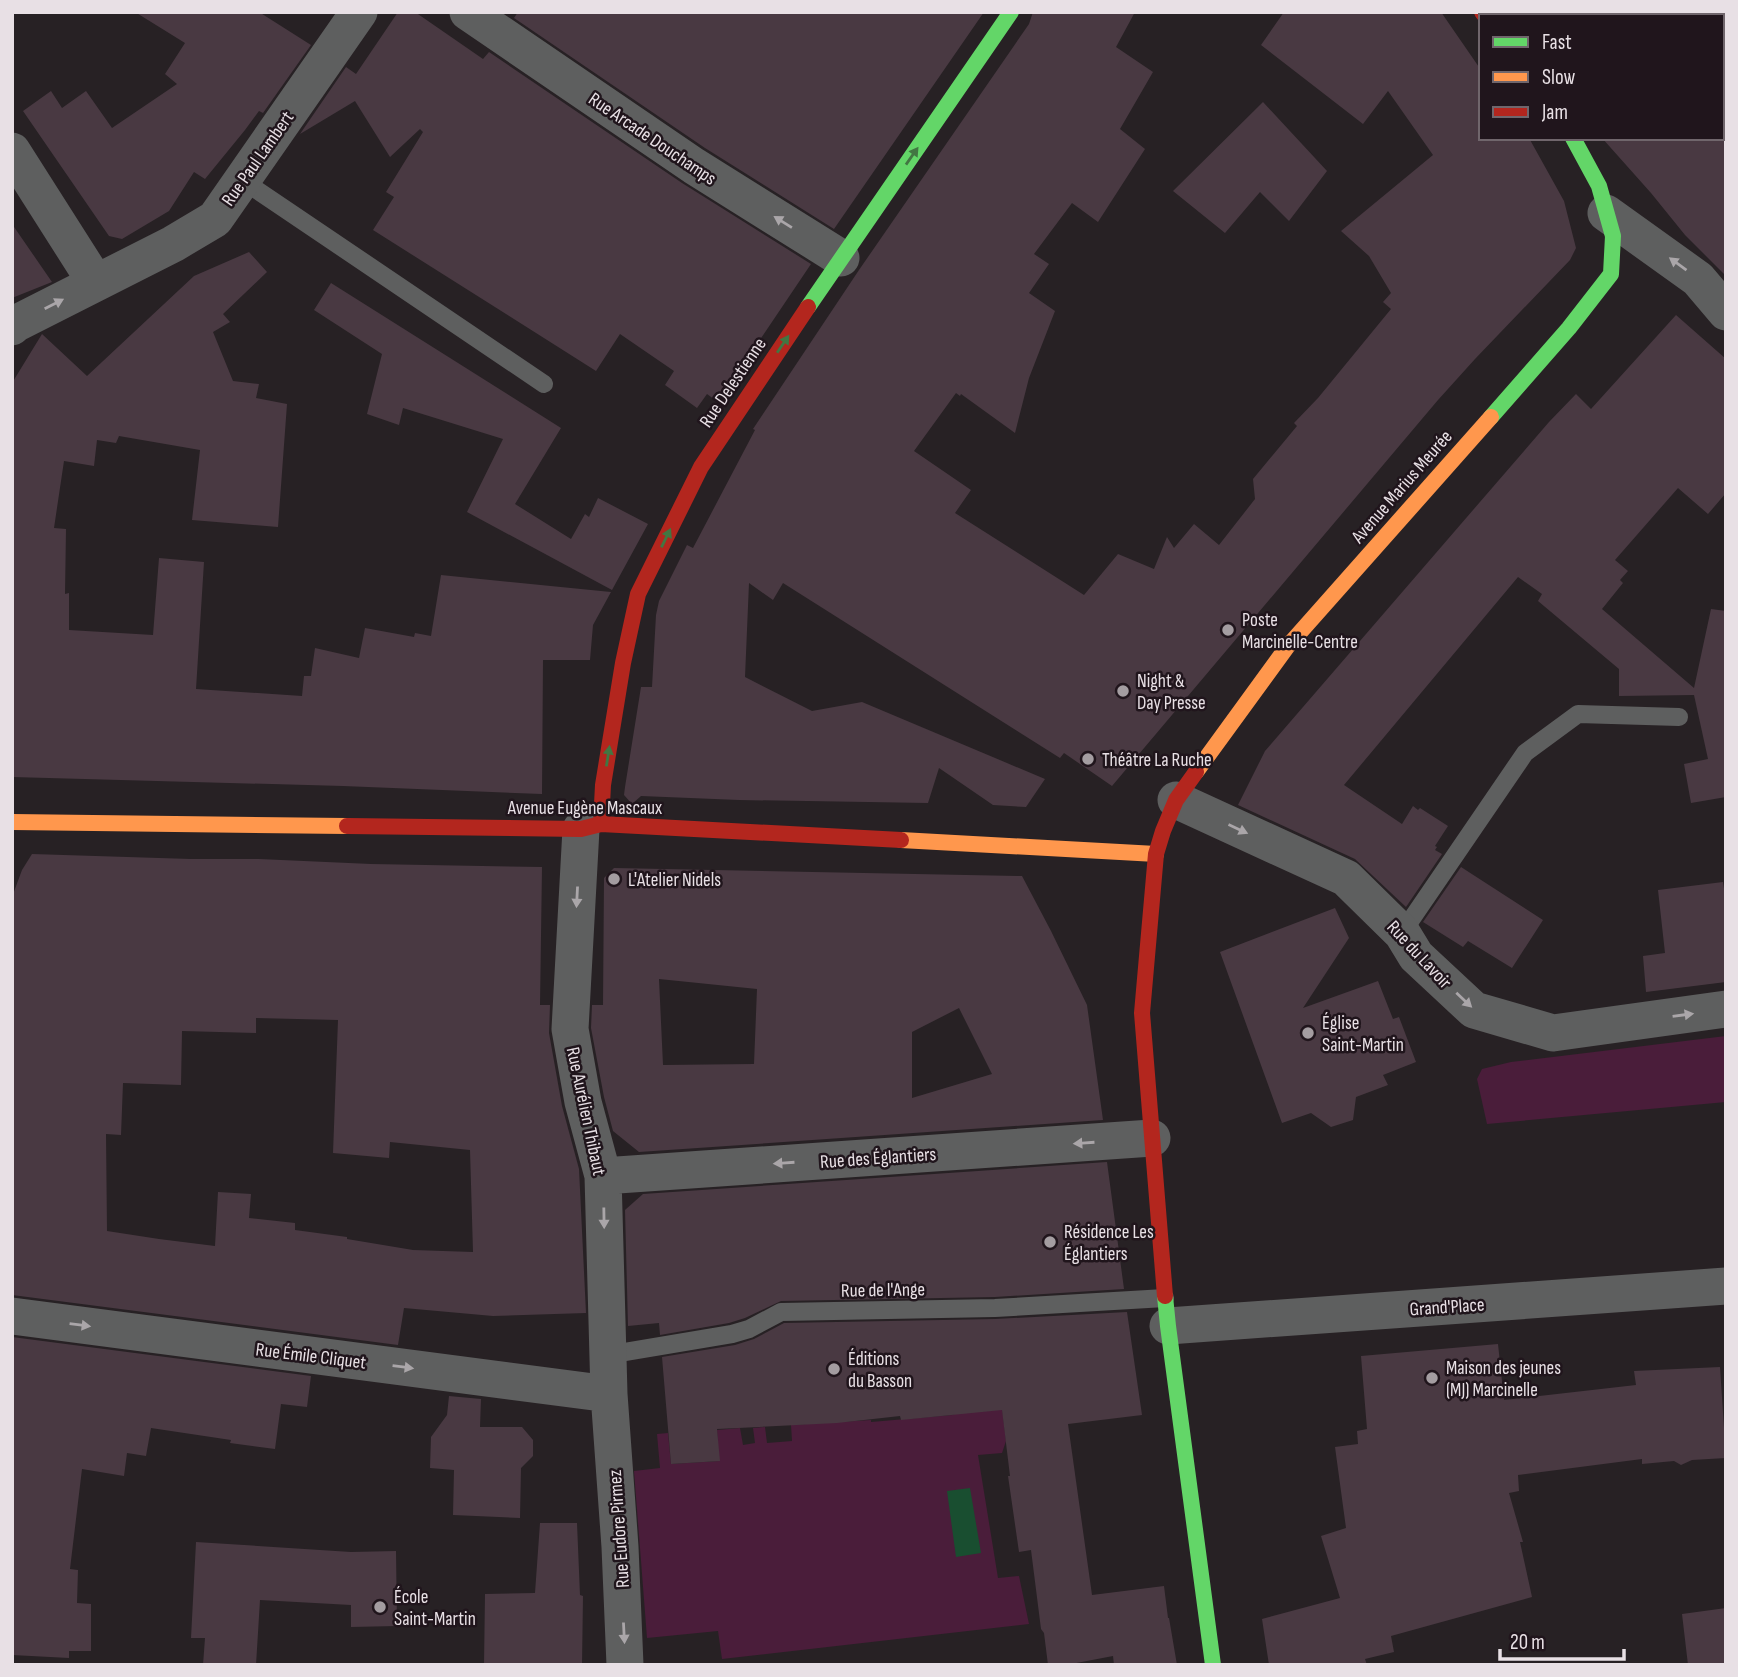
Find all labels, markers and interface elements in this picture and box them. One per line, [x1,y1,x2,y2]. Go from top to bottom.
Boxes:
legend [1479,14,1724,140]
text: Fast [1542,30,1572,55]
text: Slow [1542,65,1576,90]
street label: Rue Arcade Douchamps [584,88,721,191]
text: Jam [1541,100,1568,125]
street label: Rue Paul Lambert [217,107,299,211]
one-way arrow [905,147,919,165]
one-way arrow [773,216,793,229]
one-way arrow [1669,258,1687,272]
one-way arrow [44,299,64,311]
street label: Rue Delestienne [695,334,772,432]
one-way arrow [777,334,790,353]
street label: Avenue Marius Meurée [1346,426,1457,549]
one-way arrow [660,528,671,548]
place label: Poste Marcinelle-Centre [1242,609,1358,654]
marker: Poste Marcinelle-Centre [1220,622,1236,638]
place label: Night & Day Presse [1137,670,1206,715]
marker: Night & Day Presse [1115,683,1131,699]
one-way arrow [603,745,614,767]
place label: Théâtre La Ruche [1102,749,1212,772]
marker: Théâtre La Ruche [1080,751,1096,767]
street label: Avenue Eugène Mascaux [507,797,662,820]
one-way arrow [1228,824,1249,835]
place label: L'Atelier Nidels [628,869,721,892]
marker: L'Atelier Nidels [606,871,622,887]
one-way arrow [572,886,583,908]
street label: Rue du Lavoir [1382,916,1457,994]
one-way arrow [1455,992,1472,1008]
one-way arrow [1673,1009,1695,1020]
place label: Église Saint-Martin [1322,1012,1404,1057]
marker: Église Saint-Martin [1300,1025,1316,1041]
street label: Rue Aurélien Thibaut [561,1045,610,1178]
one-way arrow [1073,1138,1095,1149]
street label: Rue des Églantiers [819,1143,937,1174]
one-way arrow [773,1158,795,1169]
one-way arrow [598,1208,610,1230]
place label: Résidence Les Églantiers [1064,1221,1154,1266]
marker: Résidence Les Églantiers [1042,1234,1058,1250]
street label: Rue de l'Ange [841,1278,925,1303]
street label: Grand'Place [1409,1293,1485,1322]
one-way arrow [69,1319,91,1330]
street label: Rue Émile Cliquet [254,1338,368,1375]
place label: Éditions du Basson [848,1348,912,1393]
place label: Maison des jeunes (MJ) Marcinelle [1446,1357,1561,1402]
one-way arrow [392,1361,414,1372]
marker: Éditions du Basson [826,1361,842,1377]
marker: Maison des jeunes (MJ) Marcinelle [1424,1370,1440,1386]
street label: Rue Eudore Pirmez [604,1469,635,1589]
place label: École Saint-Martin [394,1586,476,1631]
marker: École Saint-Martin [372,1599,388,1615]
scale bar [1500,1618,1624,1662]
one-way arrow [619,1622,630,1644]
text: 20 m [1510,1630,1545,1655]

